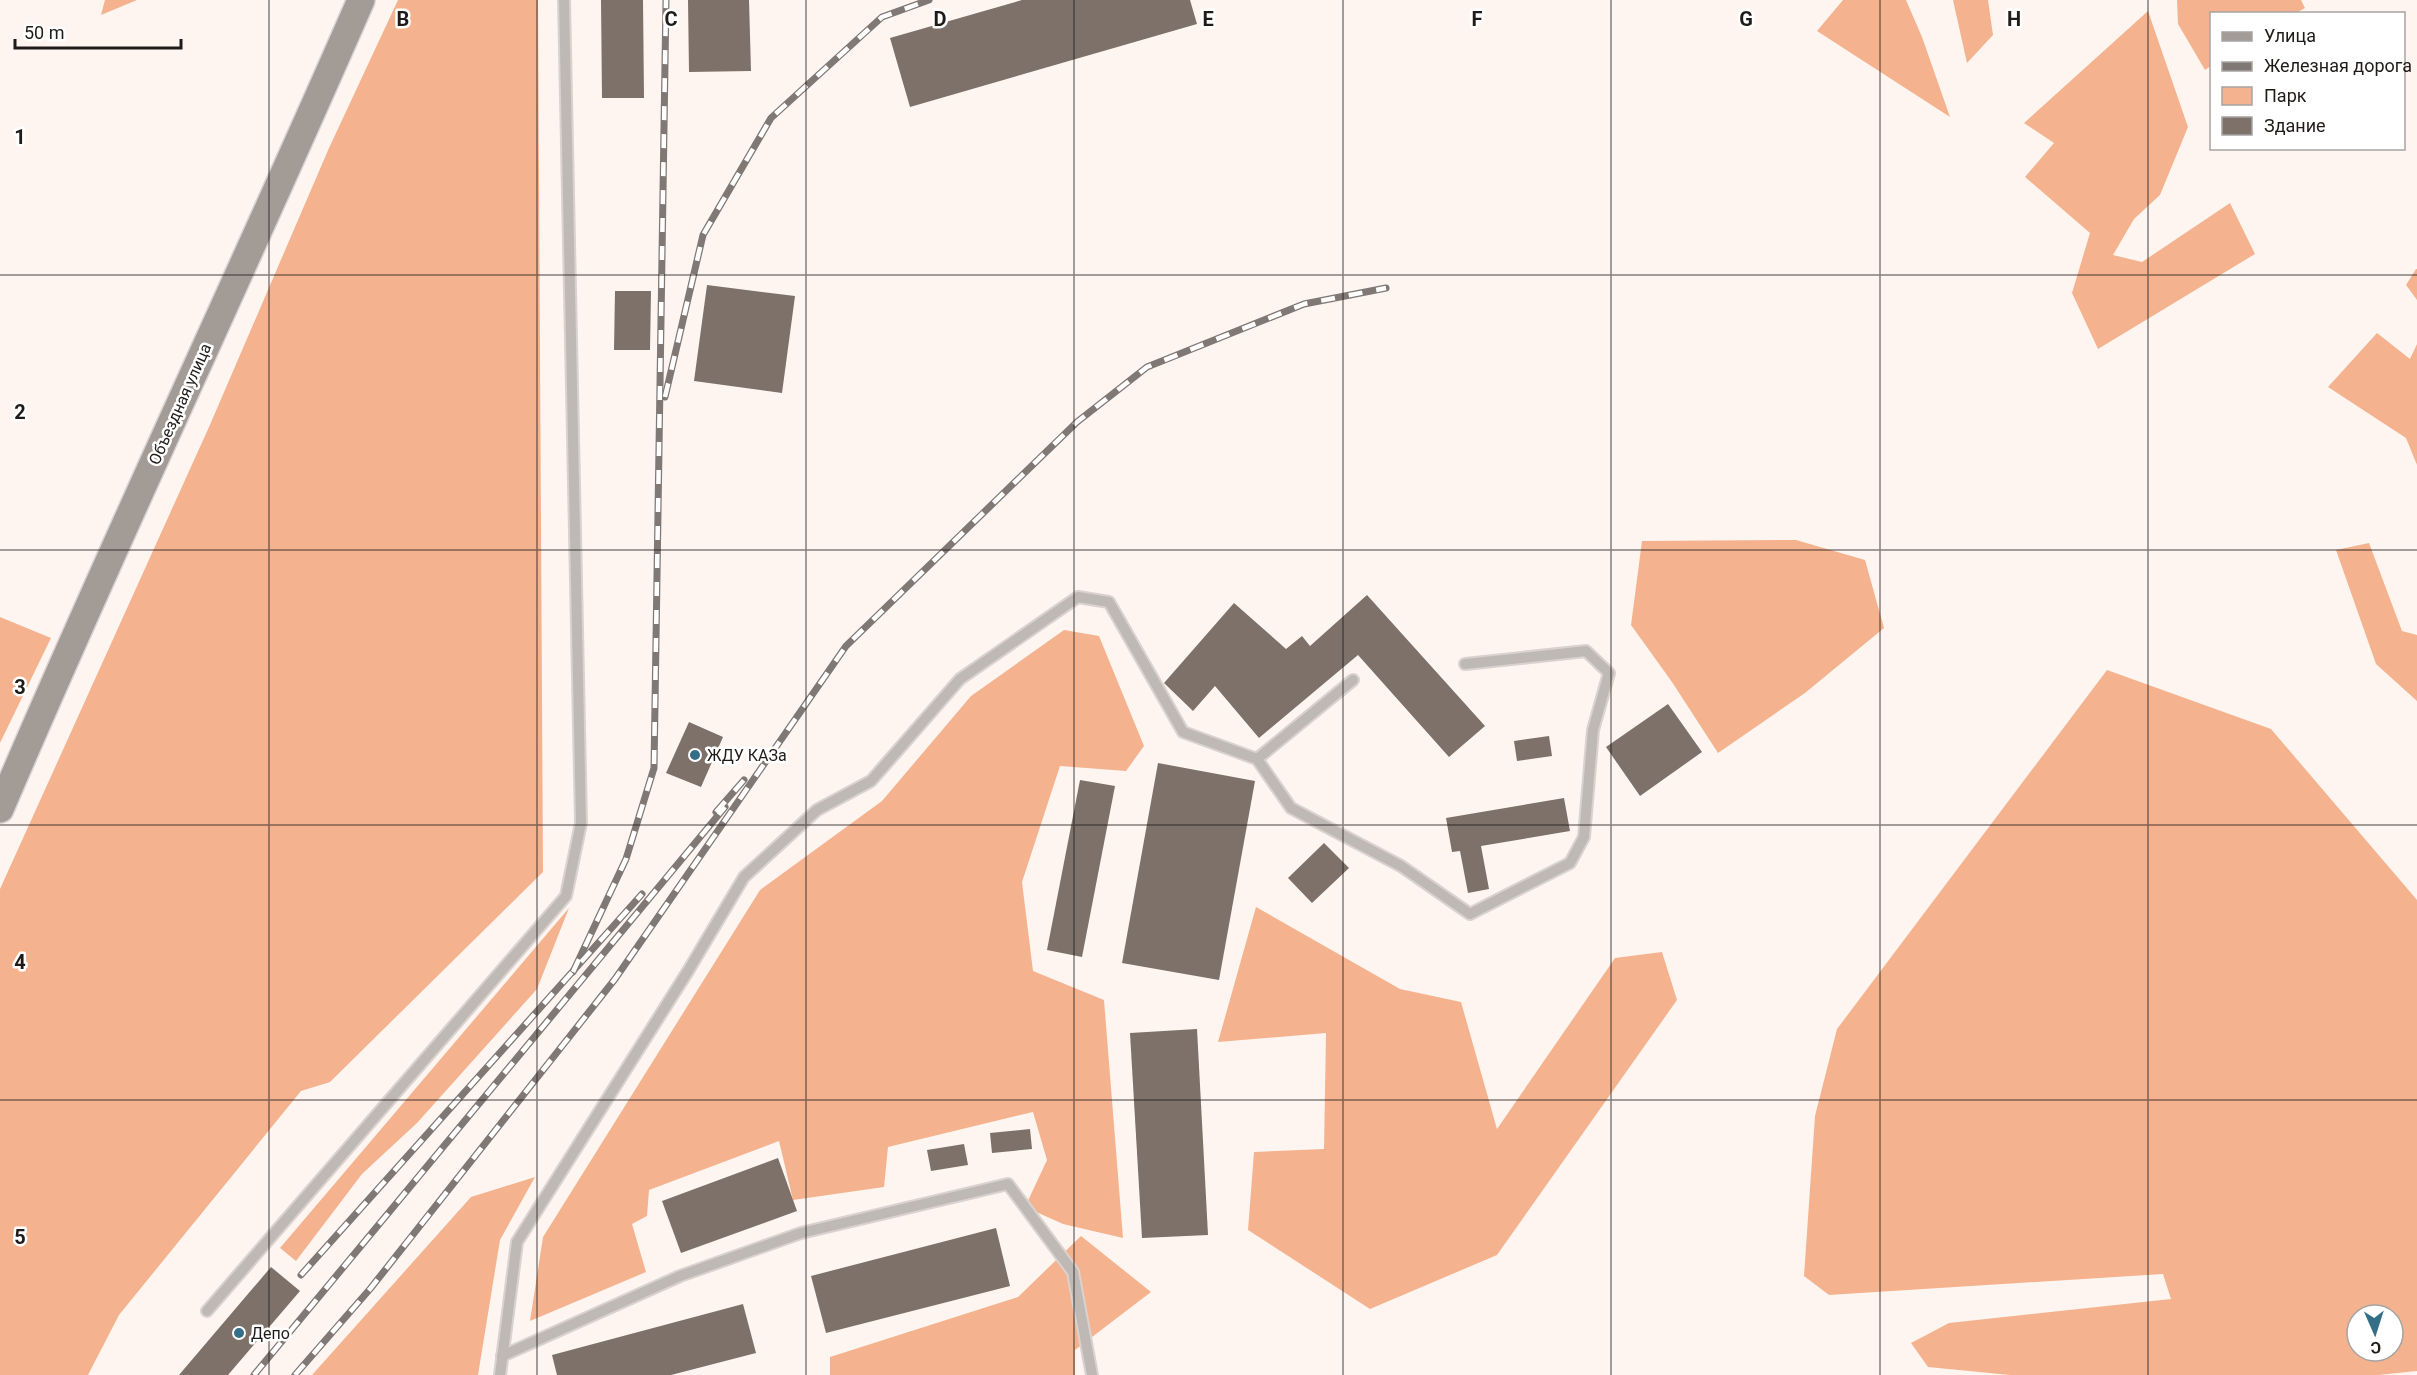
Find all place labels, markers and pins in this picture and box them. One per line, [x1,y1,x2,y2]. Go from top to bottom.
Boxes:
place label: ЖДУ КАЗа [707,746,787,765]
marker: ЖДУ КАЗа [688,748,702,762]
place label: Депо [251,1324,290,1343]
marker: Депо [232,1326,246,1340]

